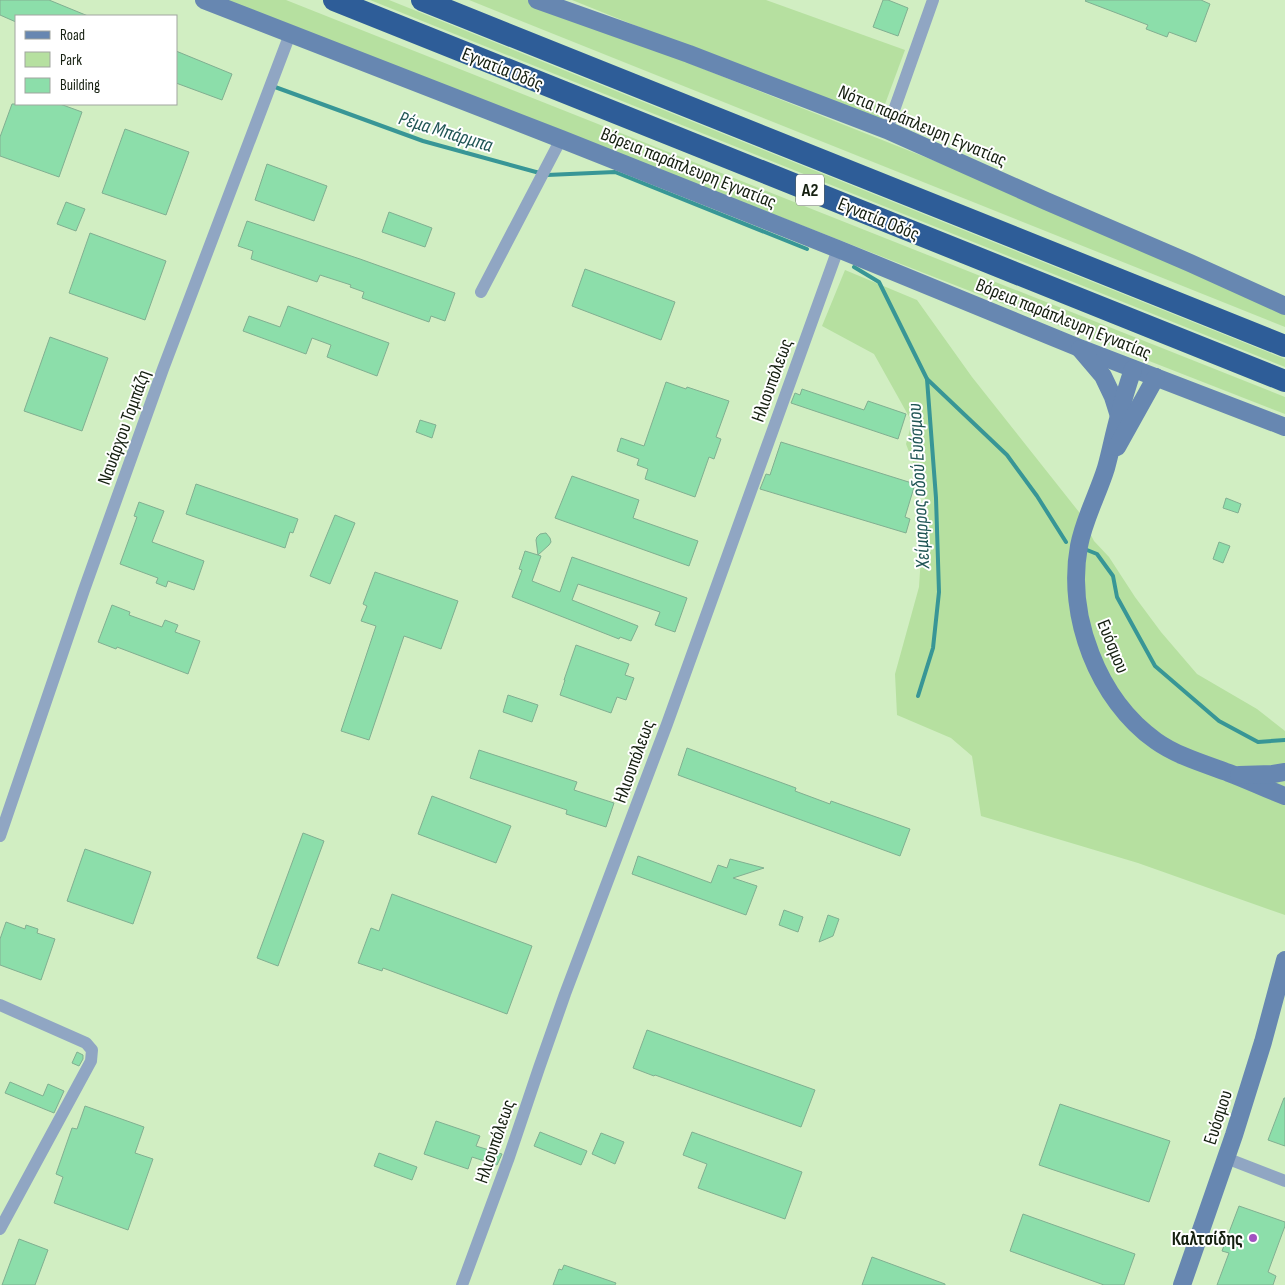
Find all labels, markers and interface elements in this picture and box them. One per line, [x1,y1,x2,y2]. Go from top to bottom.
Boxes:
legend [15,15,178,105]
text: Road [60,26,85,45]
street label: Εγνατία Οδός [458,43,546,96]
text: Park [60,51,82,70]
text: Building [60,76,100,95]
street label: Νότια παράπλευρη Εγνατίας [835,80,1010,172]
water label: Ρέμα Μπάρμπα [396,106,496,158]
street label: Βόρεια παράπλευρη Εγνατίας [597,123,780,214]
road number: Α2 [796,174,824,206]
street label: Εγνατία Οδός [834,193,922,246]
street label: Βόρεια παράπλευρη Εγνατίας [972,274,1155,365]
street label: Ηλιουπόλεως [747,336,798,425]
street label: Ναυάρχου Τομπάζη [93,367,156,488]
water label: Χείμαρρος οδού Ευόσμου [903,403,935,570]
street label: Ευόσμου [1091,616,1134,677]
street label: Ηλιουπόλεως [609,717,660,806]
street label: Ευόσμου [1199,1087,1238,1148]
street label: Ηλιουπόλεως [470,1097,520,1186]
place label: Καλτσίδης [1172,1228,1243,1251]
marker: Καλτσίδης [1247,1232,1259,1244]

